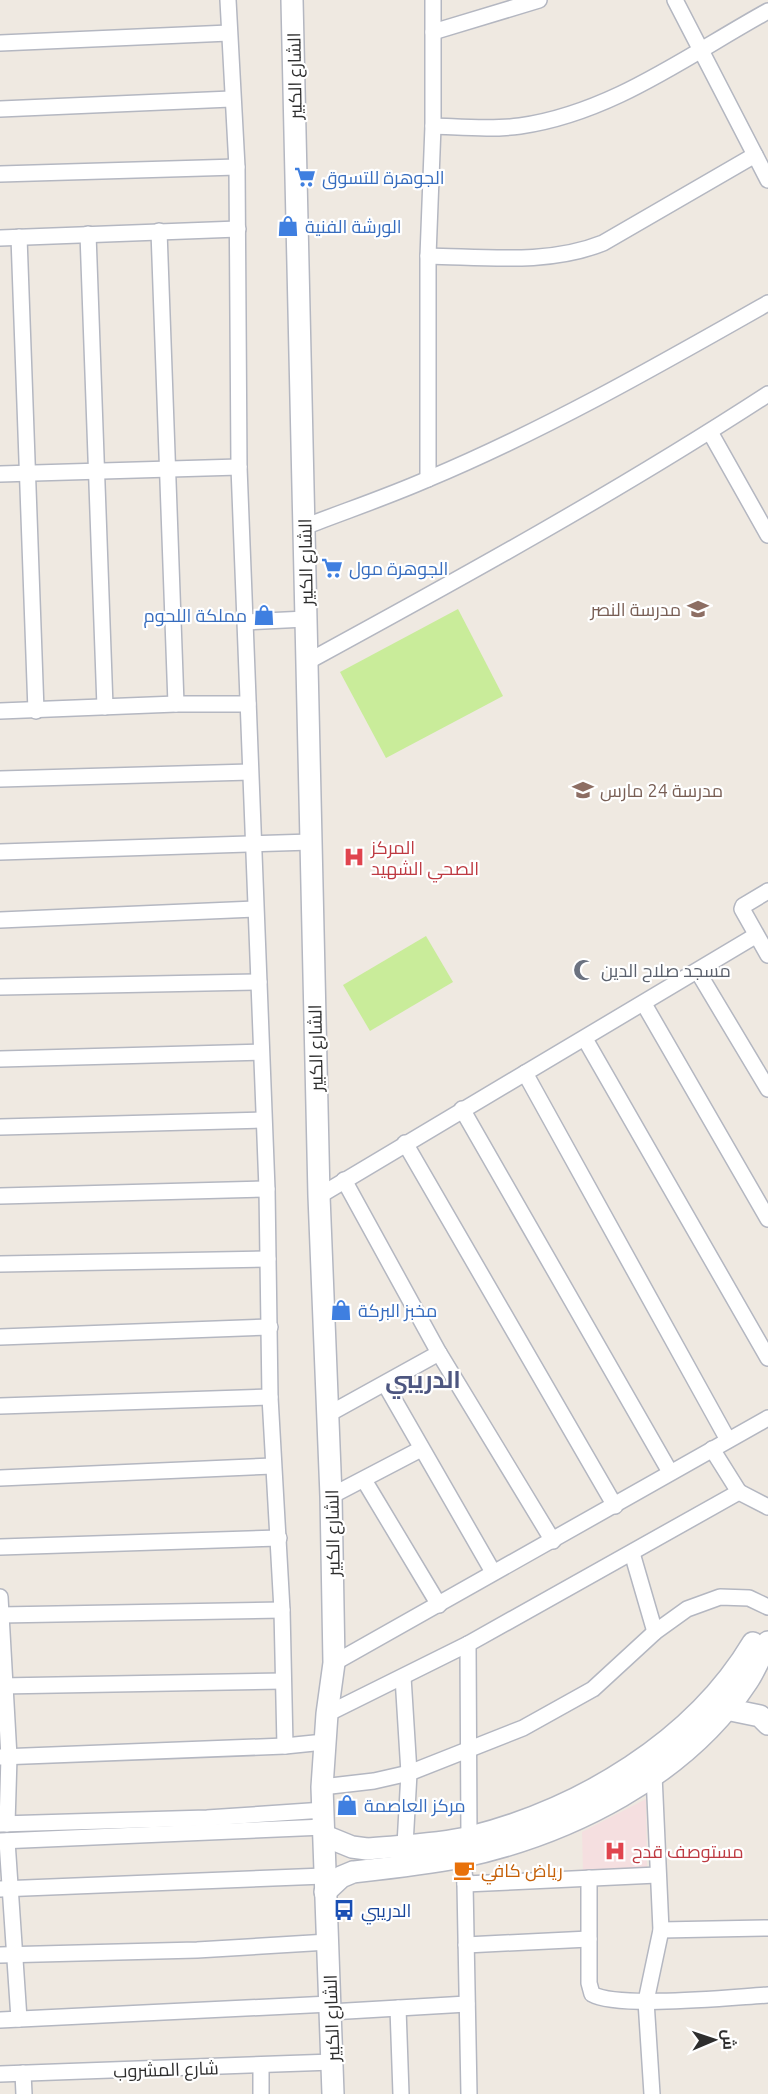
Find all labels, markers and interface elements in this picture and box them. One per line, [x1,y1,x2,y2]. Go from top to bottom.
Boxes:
street label: الشارع الكبير [283,32,308,121]
supermarket icon: الجوهرة للتسوق [293,165,317,189]
place label: الجوهرة للتسوق [322,167,445,190]
shop icon: الورشة الفنية [276,214,300,238]
place label: الورشة الفنية [305,216,402,238]
street label: الشارع الكبير [294,518,319,607]
supermarket icon: الجوهرة مول [320,556,344,580]
place label: الجوهرة مول [349,558,448,580]
school or university icon: مدرسة النصر [686,597,710,621]
place label: مدرسة النصر [589,599,681,621]
shop icon: مملكة اللحوم [252,603,276,627]
place label: مملكة اللحوم [144,605,247,628]
school or university icon: مدرسة 24 مارس [571,778,595,802]
place label: مدرسة 24 مارس [600,780,723,802]
place label: المركز الصحي الشهيد [370,837,479,883]
hospital icon: المركز الصحي الشهيد [342,845,366,869]
mosque icon: مسجد صلاح الدين [572,958,596,982]
place label: مسجد صلاح الدين [601,960,731,983]
street label: الشارع الكبير [304,1004,329,1093]
shop icon: مخبز البركة [329,1298,353,1322]
place label: مخبز البركة [358,1300,437,1322]
district label: الدريبي [385,1366,461,1399]
street label: الشارع الكبير [321,1489,346,1578]
shop icon: مركز العاصمة [335,1793,359,1817]
place label: مركز العاصمة [364,1795,466,1817]
hospital icon: مستوصف قدح [603,1839,627,1863]
place label: مستوصف قدح [632,1841,744,1864]
cafe icon: رياض كافي [452,1858,476,1882]
place label: رياض كافي [481,1860,563,1885]
bus stop icon: الدريبي [332,1898,356,1922]
place label: الدريبي [361,1900,411,1925]
street label: الشارع الكبير [319,1974,346,2063]
north arrow [684,2010,744,2070]
text: ش [719,2029,738,2050]
street label: شارع المشروب [113,2057,219,2084]

